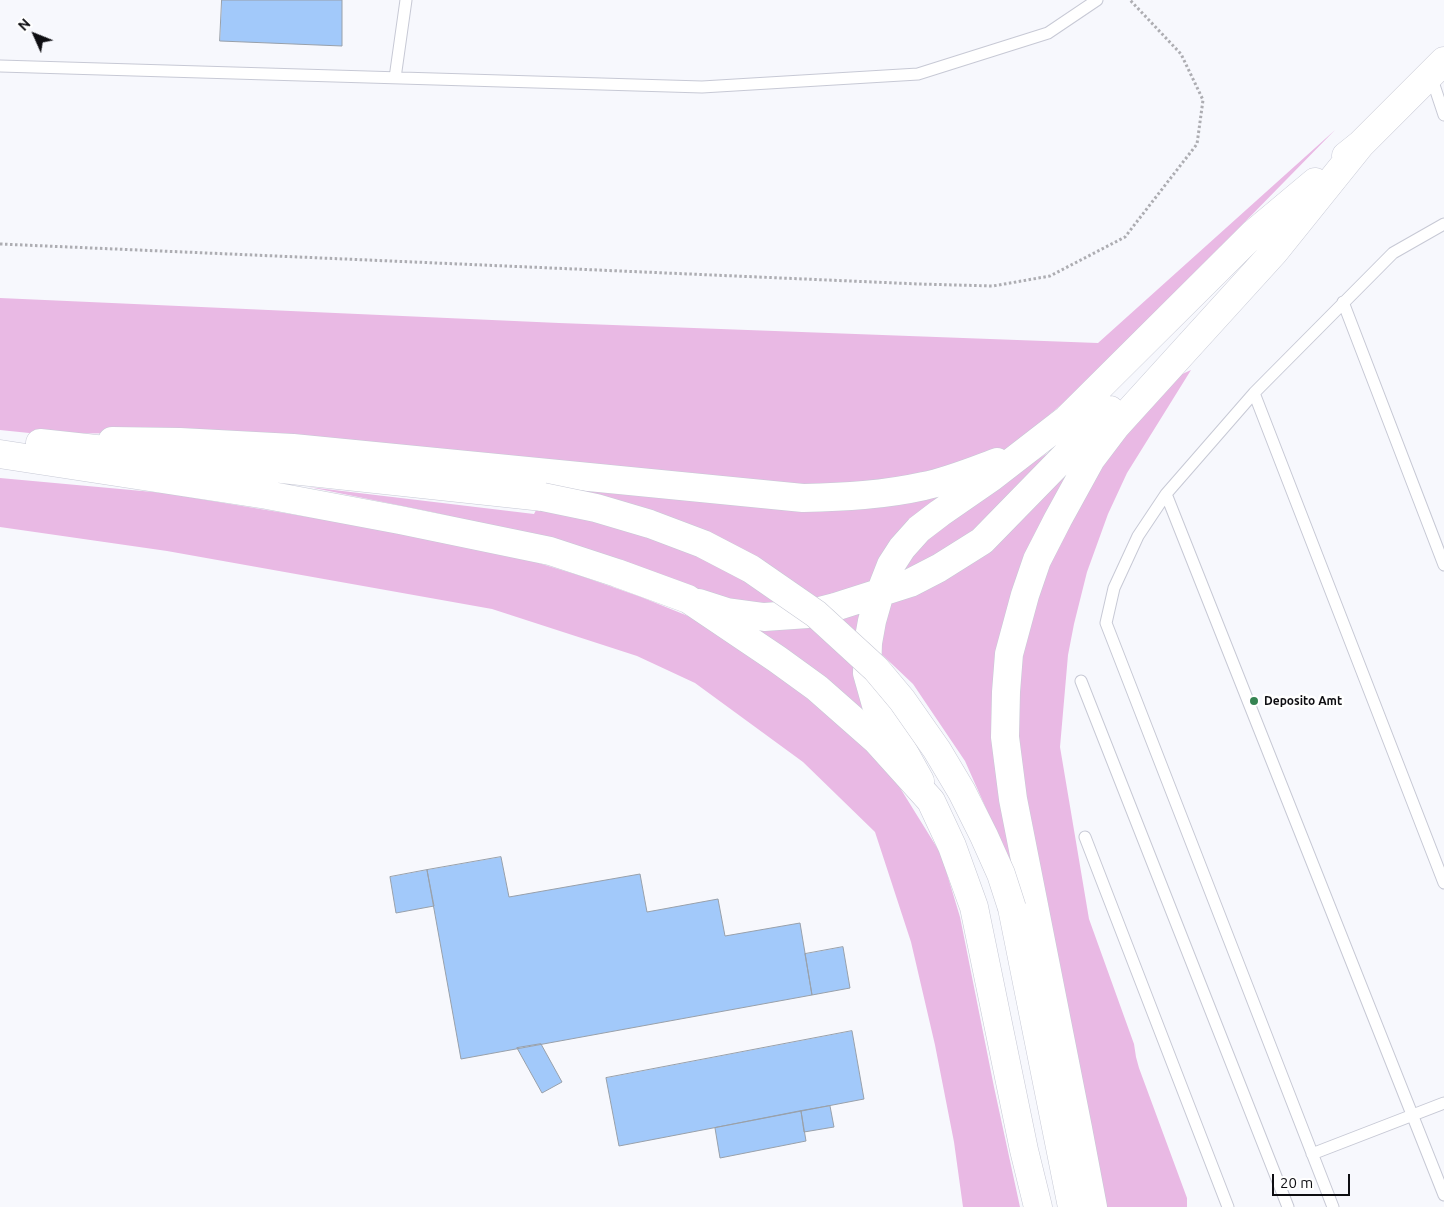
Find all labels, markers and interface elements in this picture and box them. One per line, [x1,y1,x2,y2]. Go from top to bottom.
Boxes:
north arrow [10,10,60,60]
text: N [15,15,34,34]
place label: Deposito Amt [1264,694,1342,708]
marker: Deposito Amt [1248,695,1260,707]
scale bar [1274,1164,1352,1196]
text: 20 m [1280,1174,1313,1191]

